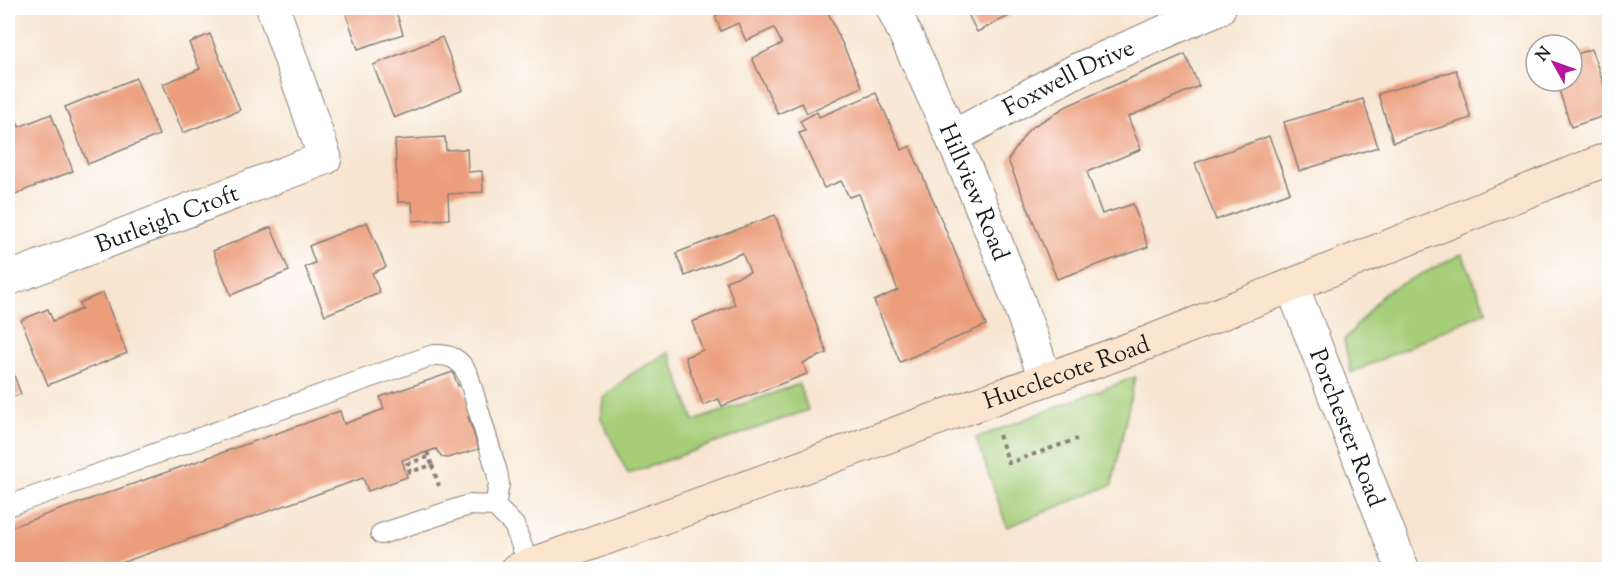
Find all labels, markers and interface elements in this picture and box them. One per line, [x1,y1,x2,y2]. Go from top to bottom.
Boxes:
street label: Foxwell Drive [997,32,1140,126]
north arrow [1524,33,1584,93]
text: N [1532,43,1557,67]
street label: Hillview Road [929,118,1017,266]
street label: Burleigh Croft [91,177,244,263]
street label: Hucclecote Road [979,328,1155,419]
street label: Porchester Road [1299,344,1392,513]

